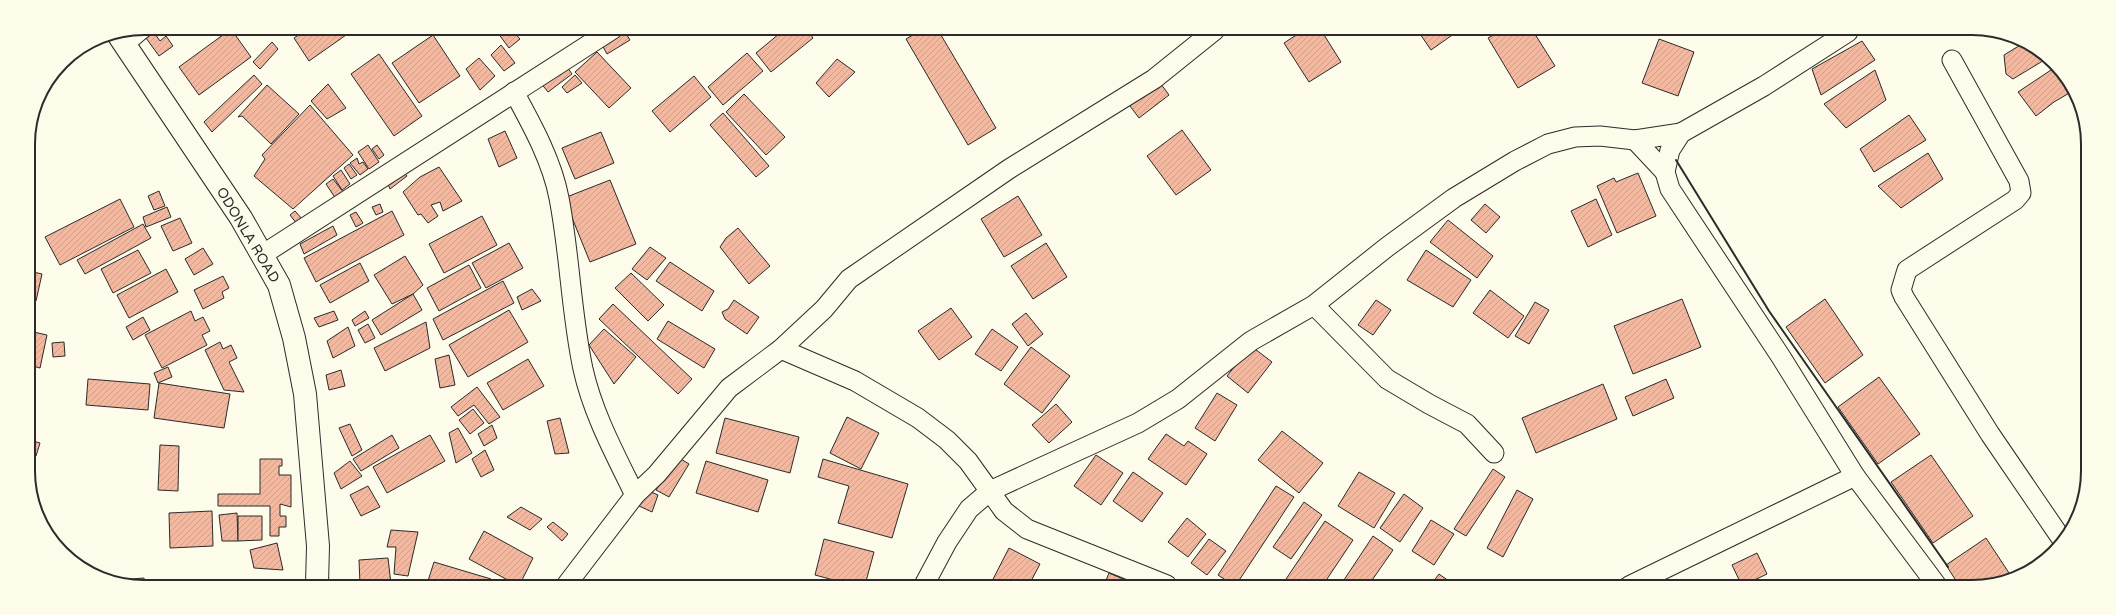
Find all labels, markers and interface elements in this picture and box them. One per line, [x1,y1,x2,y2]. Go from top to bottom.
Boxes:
street label: ODONLA ROAD [213,184,283,286]

